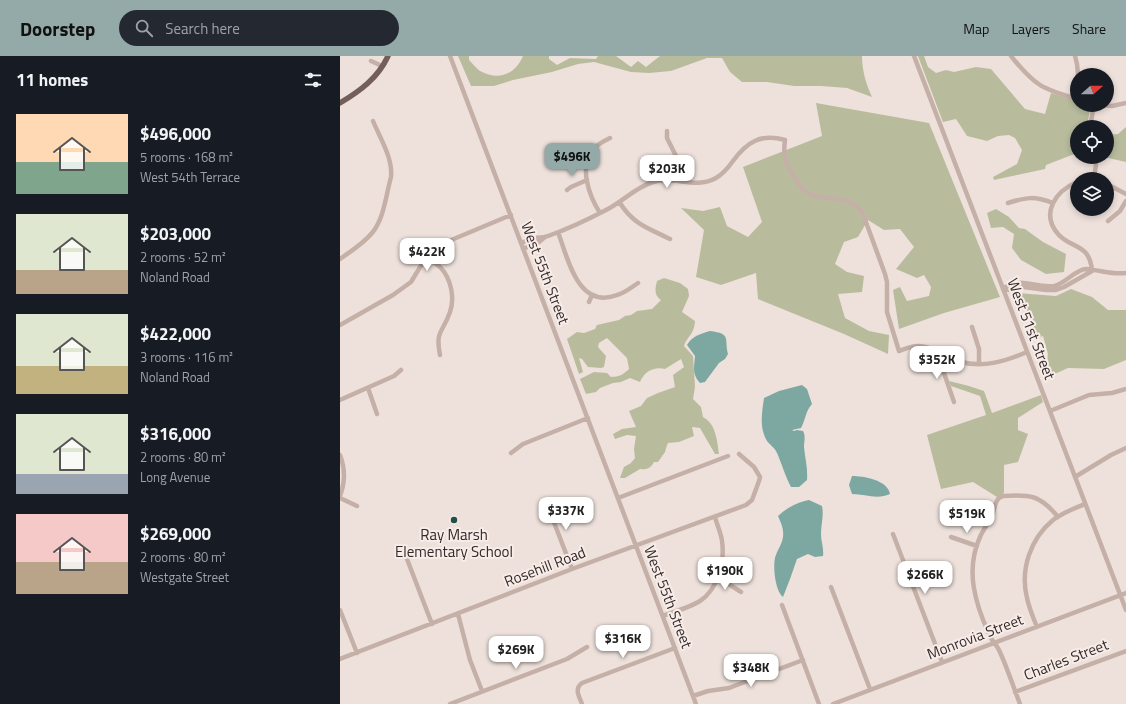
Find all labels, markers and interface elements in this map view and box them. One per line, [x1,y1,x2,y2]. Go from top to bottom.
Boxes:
search box [119,10,399,46]
text: Doorstep [20,14,95,43]
icon: search [133,17,155,39]
text: Search here [165,17,240,40]
text: Map [963,18,989,39]
text: Layers [1011,18,1050,39]
text: Share [1072,18,1106,39]
text: 11 homes [16,67,88,93]
north arrow [1070,68,1114,112]
map controls [1070,68,1114,216]
icon: filters [302,69,324,91]
button: locate [1070,120,1114,164]
text: $496,000 [140,121,211,147]
icon: home [48,130,96,178]
pin: $496K [544,143,600,177]
text: $496K [554,146,590,166]
text: 5 rooms · 168 m² [140,147,233,167]
pin: $203K [639,155,695,189]
text: $203K [649,158,685,178]
text: West 54th Terrace [140,167,240,187]
button: layers [1070,172,1114,216]
street label: West 55th Street [515,218,576,328]
text: $203,000 [140,221,211,247]
icon: home [48,230,96,278]
pin: $422K [399,238,455,272]
text: $422K [409,241,445,261]
text: 2 rooms · 52 m² [140,247,226,267]
text: Noland Road [140,267,210,287]
street label: West 51st Street [1002,275,1062,384]
text: $422,000 [140,321,211,347]
icon: home [48,330,96,378]
pin: $352K [909,346,965,380]
text: 3 rooms · 116 m² [140,347,233,367]
text: $352K [919,349,955,369]
text: Noland Road [140,367,210,387]
text: $316,000 [140,421,211,447]
icon: home [48,430,96,478]
text: 2 rooms · 80 m² [140,447,226,467]
text: Long Avenue [140,467,210,487]
pin: $337K [538,497,594,531]
text: $337K [548,500,584,520]
pin: $519K [939,500,995,534]
text: $519K [949,503,985,523]
marker: Ray Marsh Elementary School [449,515,459,525]
text: $269,000 [140,521,211,547]
place label: Ray Marsh Elementary School [395,523,513,563]
icon: home [48,530,96,578]
street label: Rosehill Road [501,540,589,593]
street label: West 55th Street [638,542,699,652]
text: 2 rooms · 80 m² [140,547,226,567]
pin: $190K [697,557,753,591]
text: $190K [707,560,743,580]
pin: $266K [897,561,953,595]
text: $266K [907,564,943,584]
text: Westgate Street [140,567,229,587]
street label: Monrovia Street [923,607,1027,665]
pin: $316K [595,625,651,659]
text: $316K [605,628,641,648]
street label: Charles Street [1020,633,1112,686]
pin: $269K [488,636,544,670]
text: $269K [498,639,534,659]
pin: $348K [723,654,779,688]
text: $348K [733,657,769,677]

